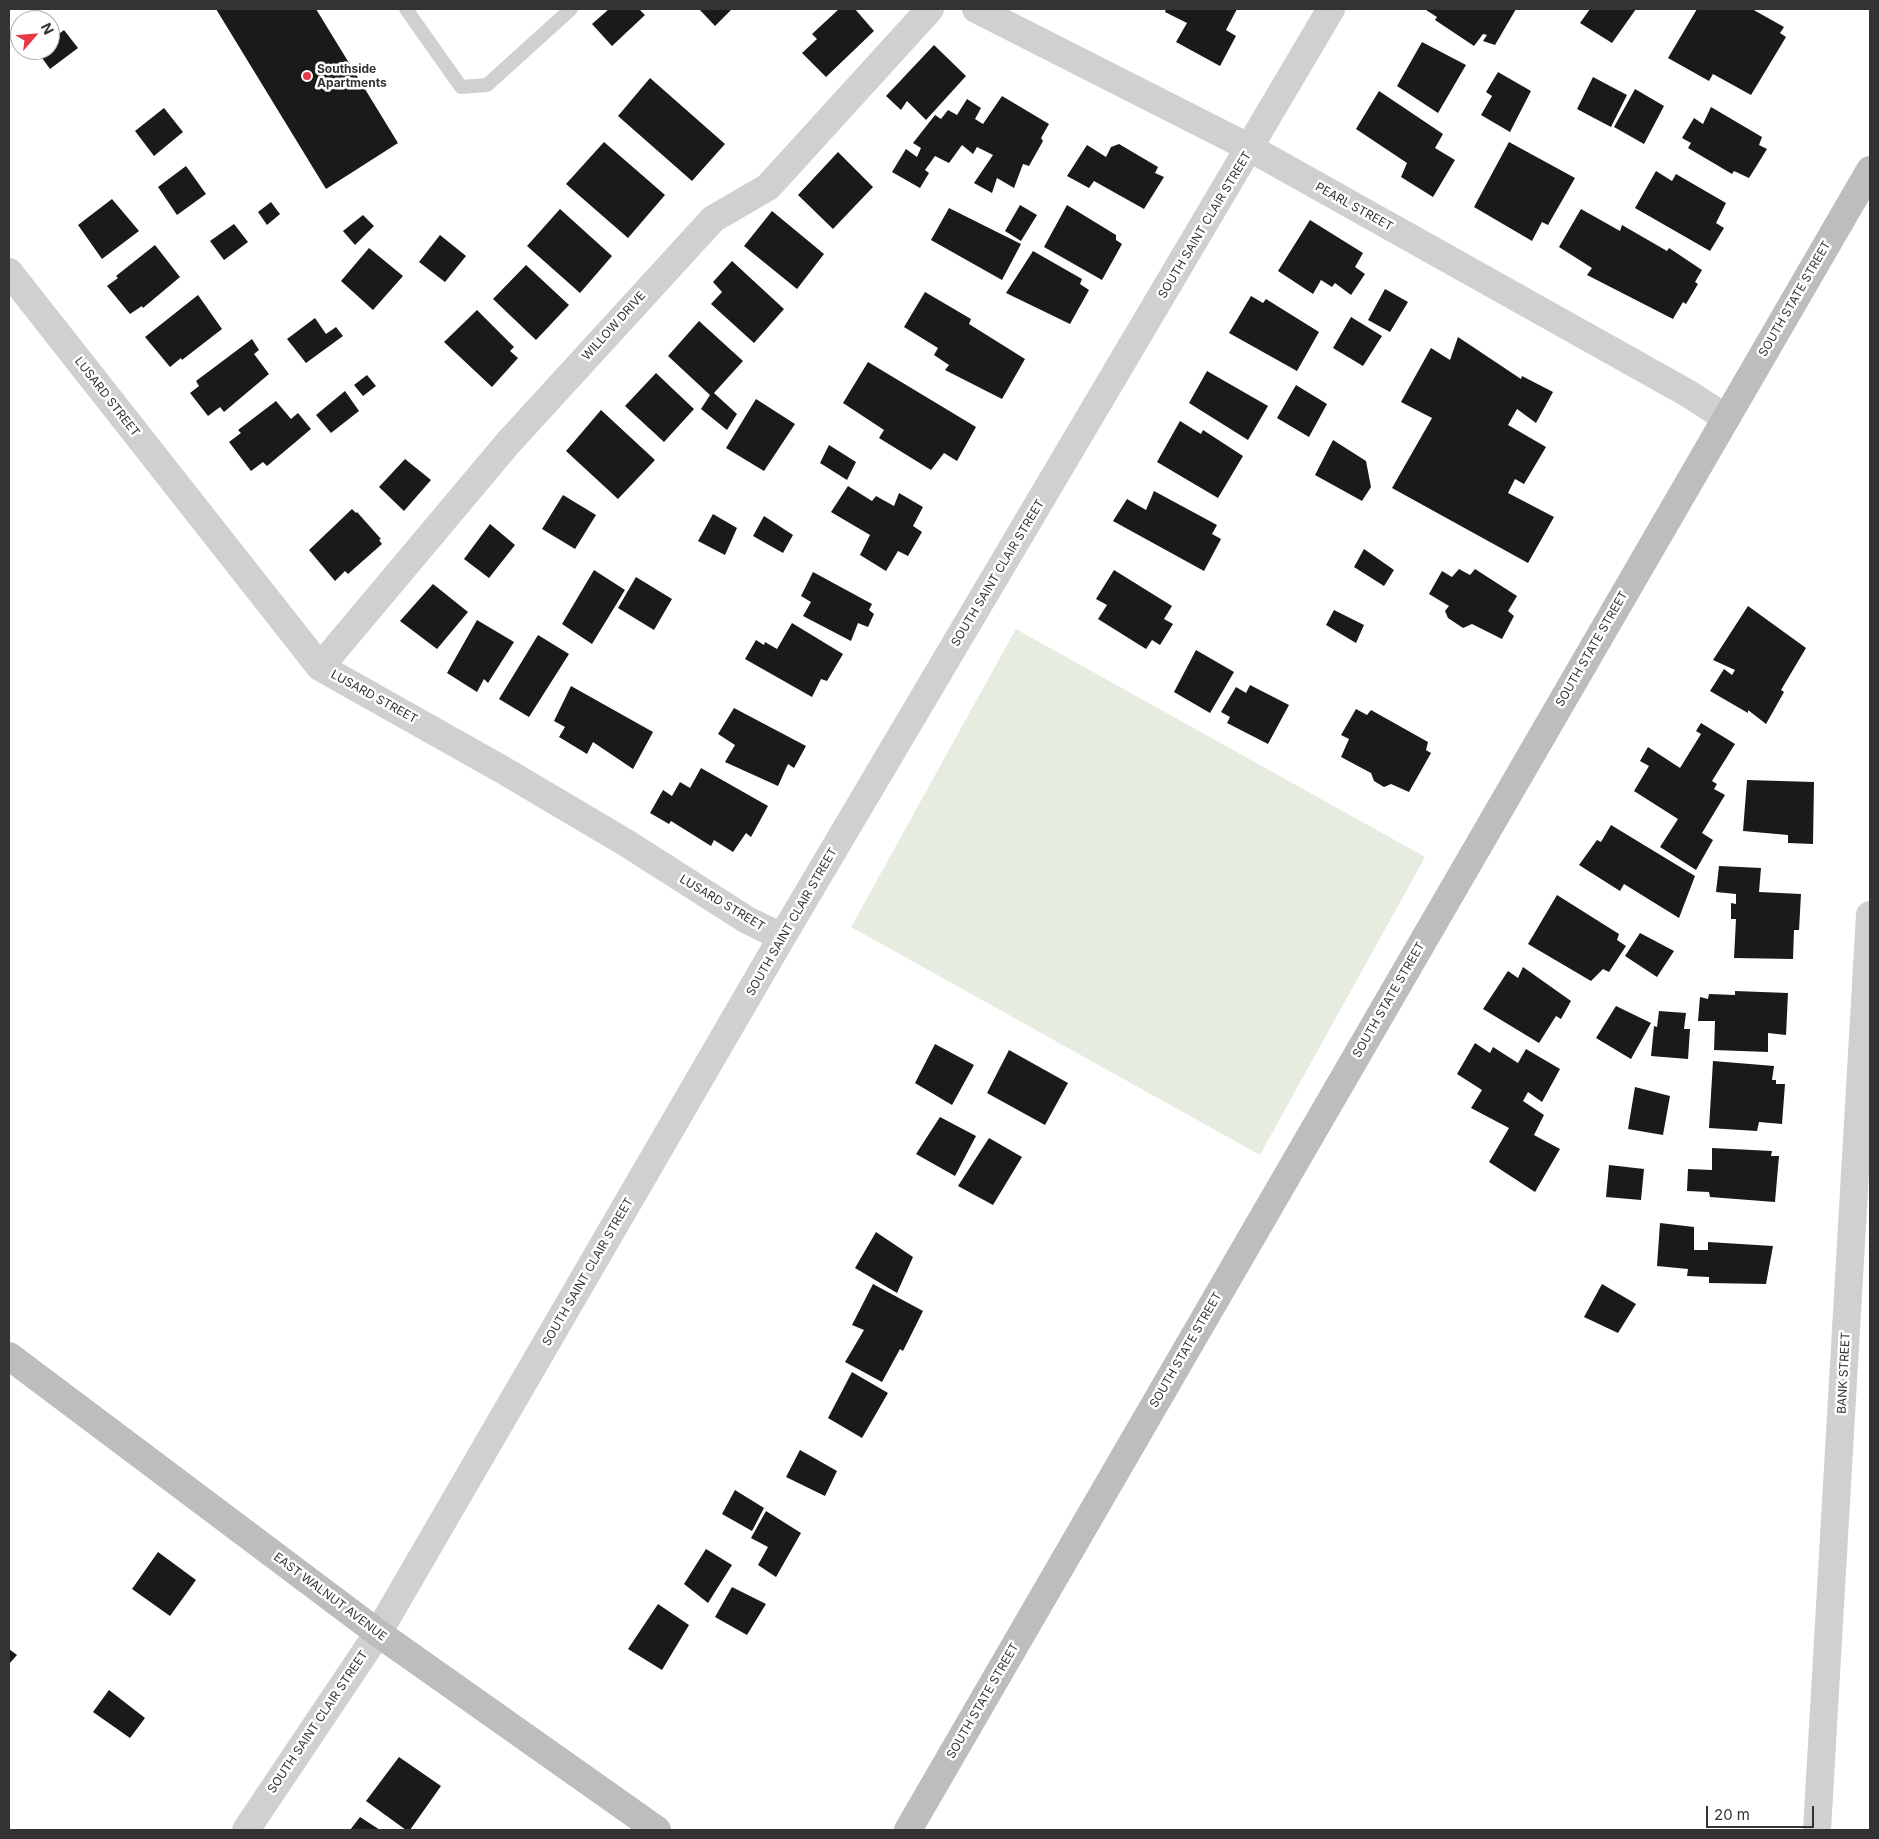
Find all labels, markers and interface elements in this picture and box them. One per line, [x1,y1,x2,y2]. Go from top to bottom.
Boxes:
north arrow [10,10,60,60]
text: N [38,20,58,37]
place label: Southside Apartments [317,62,387,90]
marker: Southside Apartments [301,70,313,82]
street label: SOUTH SAINT CLAIR STREET [1155,149,1255,301]
street label: PEARL STREET [1313,180,1395,234]
street label: SOUTH STATE STREET [1756,239,1834,359]
street label: WILLOW DRIVE [579,289,649,363]
street label: LUSARD STREET [72,354,142,440]
street label: SOUTH SAINT CLAIR STREET [948,497,1048,649]
street label: SOUTH STATE STREET [1553,589,1631,709]
street label: LUSARD STREET [328,667,420,727]
street label: SOUTH SAINT CLAIR STREET [744,845,840,999]
street label: LUSARD STREET [677,872,767,934]
street label: SOUTH STATE STREET [1350,940,1428,1060]
street label: SOUTH SAINT CLAIR STREET [540,1195,636,1349]
street label: SOUTH STATE STREET [1147,1290,1225,1410]
street label: BANK STREET [1835,1332,1853,1414]
street label: EAST WALNUT AVENUE [271,1550,389,1644]
street label: SOUTH STATE STREET [944,1641,1022,1761]
street label: SOUTH SAINT CLAIR STREET [265,1648,371,1796]
scale bar [1709,1796,1816,1828]
text: 20 m [1714,1805,1750,1824]

